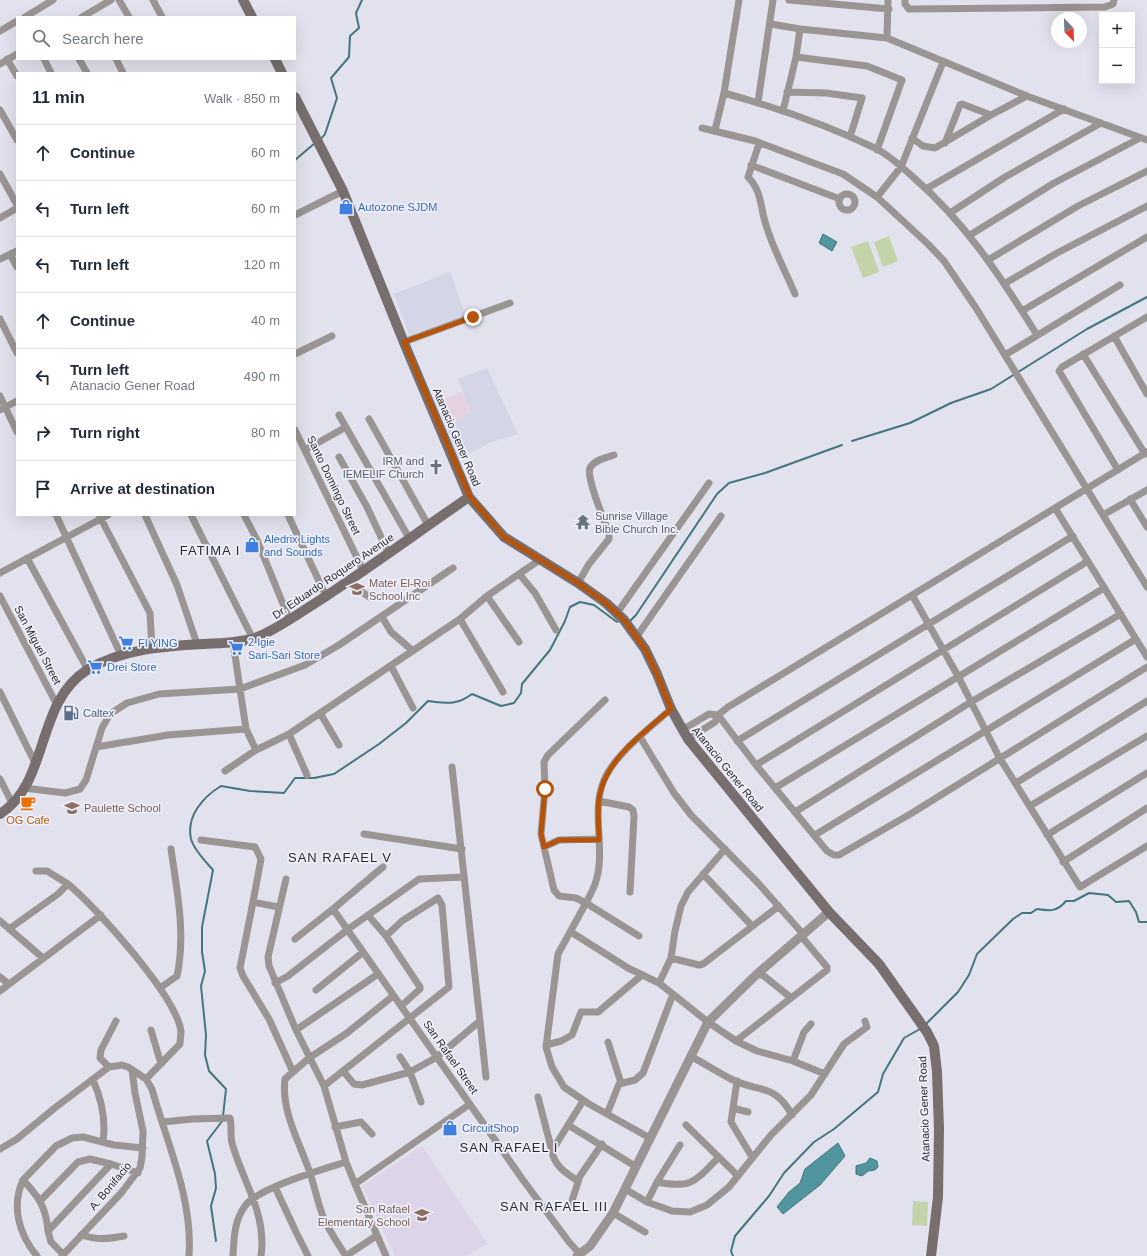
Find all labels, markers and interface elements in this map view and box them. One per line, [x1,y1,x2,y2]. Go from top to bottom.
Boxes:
north arrow [1051,12,1087,48]
map controls [1099,12,1135,84]
button: + [1099,12,1135,48]
search box [16,16,296,60]
icon: search [30,27,52,49]
text: Search here [62,30,144,47]
button: − [1099,48,1135,84]
text: 11 min [32,88,85,107]
text: Walk · 850 m [204,91,280,106]
icon: ahead [32,142,54,164]
text: Continue [70,144,135,161]
text: 60 m [251,145,280,160]
icon: left [32,198,54,220]
shop icon: Autozone SJDM [337,198,355,216]
text: Turn left [70,200,129,217]
text: 60 m [251,201,280,216]
place label: Autozone SJDM [358,201,437,213]
icon: left [32,254,54,276]
text: Turn left [70,256,129,273]
text: 120 m [244,257,280,272]
route end [464,308,482,326]
icon: ahead [32,310,54,332]
text: Continue [70,312,135,329]
text: 40 m [251,313,280,328]
text: Turn left [70,361,129,378]
icon: left [32,366,54,388]
text: 490 m [244,369,280,384]
text: Atanacio Gener Road [70,378,195,393]
street label: Atanacio Gener Road [431,386,483,488]
icon: right [32,422,54,444]
text: Turn right [70,424,140,441]
text: 80 m [251,425,280,440]
street label: Santo Domingo Street [305,434,363,536]
place label: IRM and IEMELIF Church [343,455,424,480]
church icon: IRM and IEMELIF Church [427,458,445,476]
icon: arrive [32,478,54,500]
text: Arrive at destination [70,480,215,497]
place label: Sunrise Village Bible Church Inc. [595,510,679,535]
temple icon: Sunrise Village Bible Church Inc. [574,513,592,531]
street label: Dr. Eduardo Roquero Avenue [270,531,396,621]
place label: Aledrix Lights and Sounds [264,533,331,558]
shop icon: Aledrix Lights and Sounds [243,536,261,554]
district label: FATIMA I [180,543,240,558]
place label: Mater El-Roi School Inc [369,577,430,602]
school or university icon: Mater El-Roi School Inc [348,580,366,598]
street label: San Miguel Street [12,604,64,686]
supermarket icon: FI YING [117,634,135,652]
place label: 2 Igie Sari-Sari Store [248,636,320,661]
place label: FI YING [138,637,178,649]
supermarket icon: 2 Igie Sari-Sari Store [227,639,245,657]
supermarket icon: Drei Store [86,658,104,676]
place label: Drei Store [107,661,157,673]
fuel station icon: Caltex [62,704,80,722]
place label: Caltex [83,707,115,719]
street label: Atanacio Gener Road [690,724,766,814]
route start [536,780,554,798]
cafe icon: OG Cafe [19,794,37,812]
school or university icon: Paulette School [63,799,81,817]
place label: Paulette School [84,802,161,814]
place label: OG Cafe [6,814,50,826]
district label: SAN RAFAEL V [288,850,392,865]
street label: San Rafael Street [421,1018,481,1096]
street label: Atanacio Gener Road [916,1056,932,1162]
shop icon: CircuitShop [441,1119,459,1137]
place label: CircuitShop [462,1122,519,1134]
district label: SAN RAFAEL I [460,1140,558,1155]
street label: A. Bonifacio [87,1160,133,1212]
district label: SAN RAFAEL III [500,1199,608,1214]
place label: San Rafael Elementary School [318,1203,410,1228]
school or university icon: San Rafael Elementary School [413,1206,431,1224]

